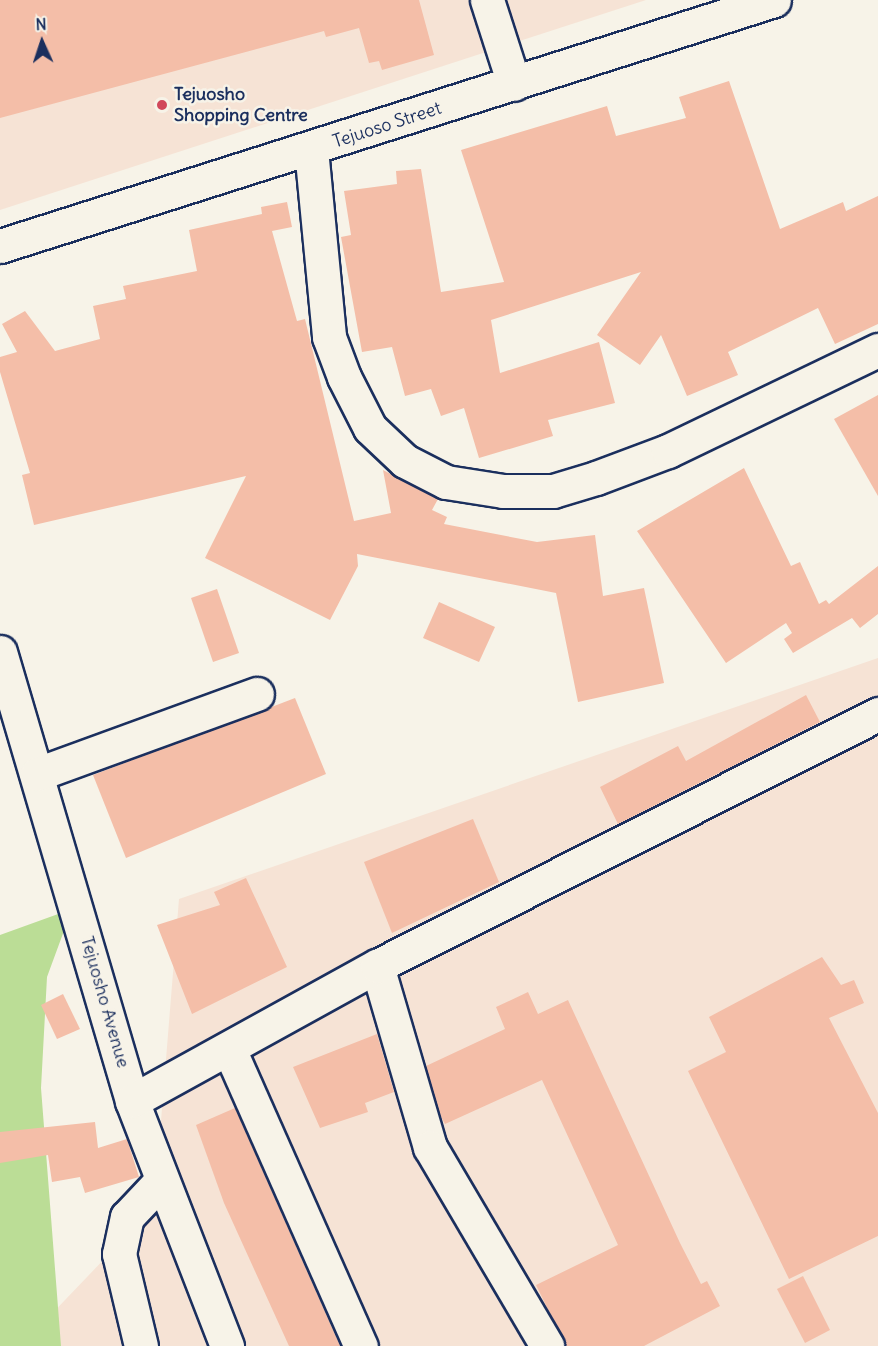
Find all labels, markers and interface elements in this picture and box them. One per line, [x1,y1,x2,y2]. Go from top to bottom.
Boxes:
north arrow [12,12,72,72]
text: N [35,14,47,34]
place label: Tejuosho Shopping Centre [174,84,308,127]
street label: Tejuoso Street [330,97,444,153]
marker: Tejuosho Shopping Centre [155,98,169,112]
street label: Tejuosho Avenue [76,934,134,1070]

